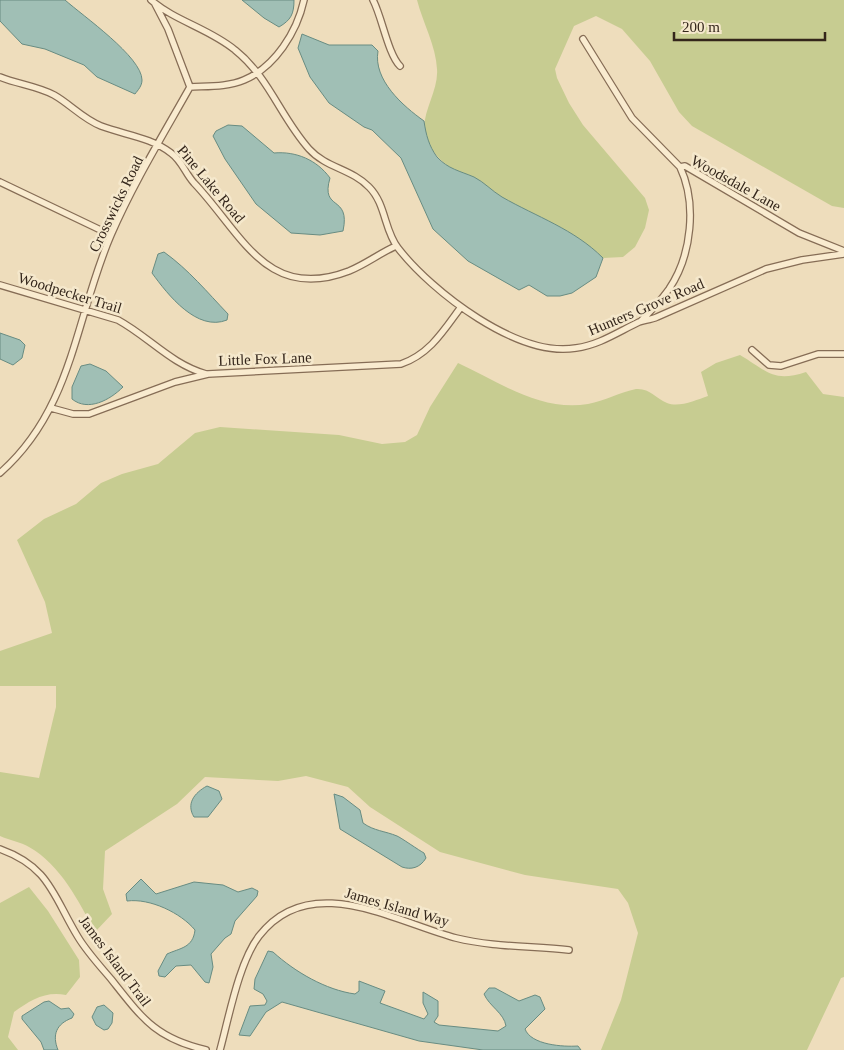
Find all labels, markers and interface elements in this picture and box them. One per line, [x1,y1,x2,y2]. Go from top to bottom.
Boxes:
scale bar [674,10,825,42]
text: 200 m [682,19,720,35]
street label: Pine Lake Road [174,142,248,226]
street label: Woodsdale Lane [688,152,784,214]
street label: Crosswicks Road [86,153,146,255]
street label: Woodpecker Trail [16,270,124,316]
street label: Hunters Grove Road [586,275,707,339]
street label: Little Fox Lane [218,349,312,369]
street label: James Island Way [343,884,451,930]
street label: James Island Trail [76,913,154,1009]

